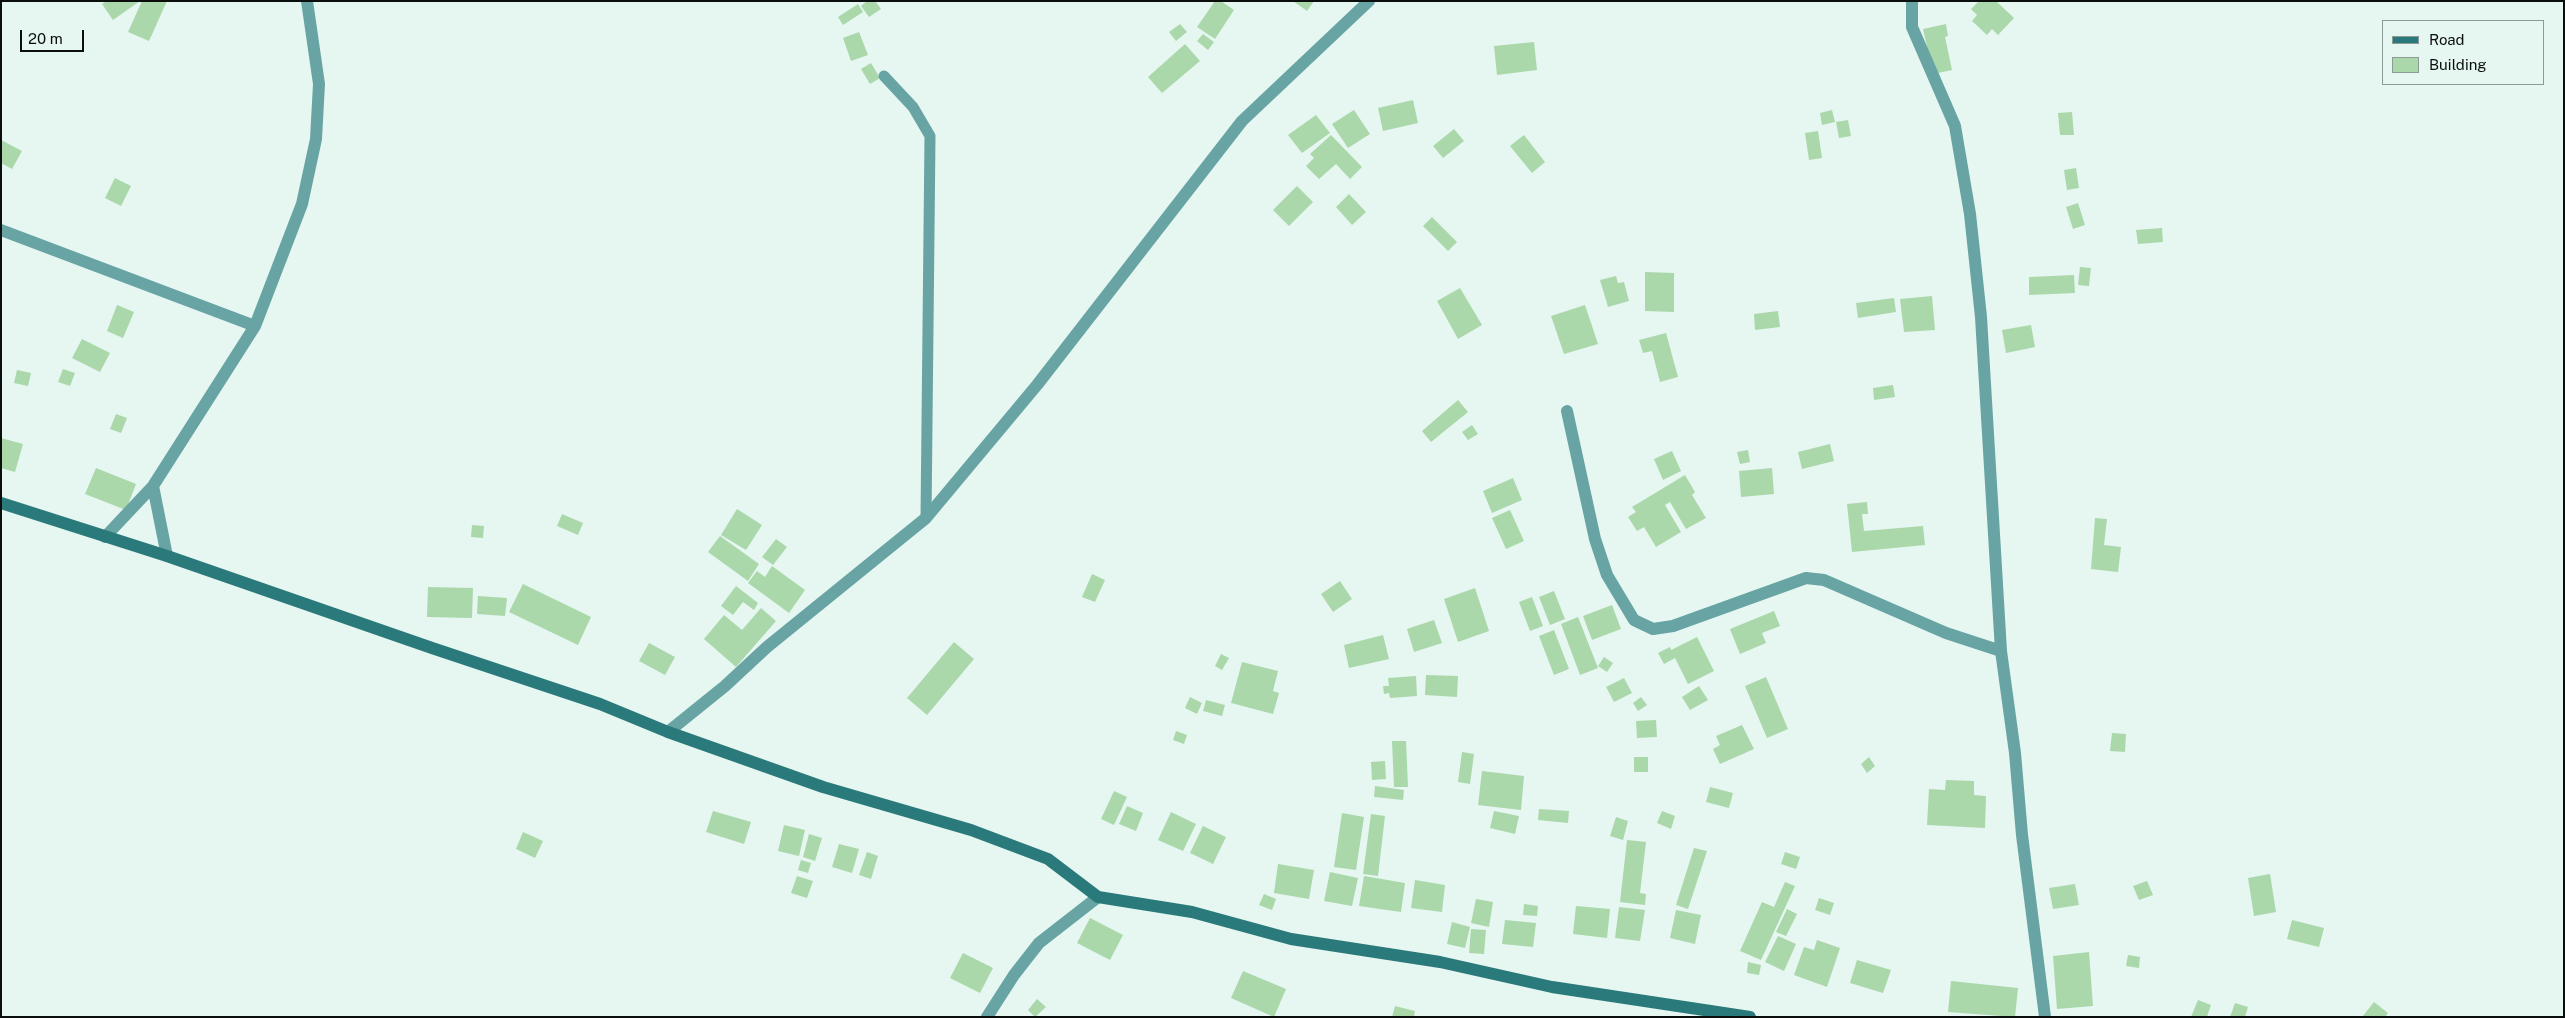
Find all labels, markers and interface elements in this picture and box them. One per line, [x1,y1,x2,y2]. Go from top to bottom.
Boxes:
scale bar [22,20,86,52]
legend [2382,20,2545,85]
text: 20 m [28,30,63,47]
text: Road [2429,31,2465,48]
text: Building [2429,56,2487,73]

